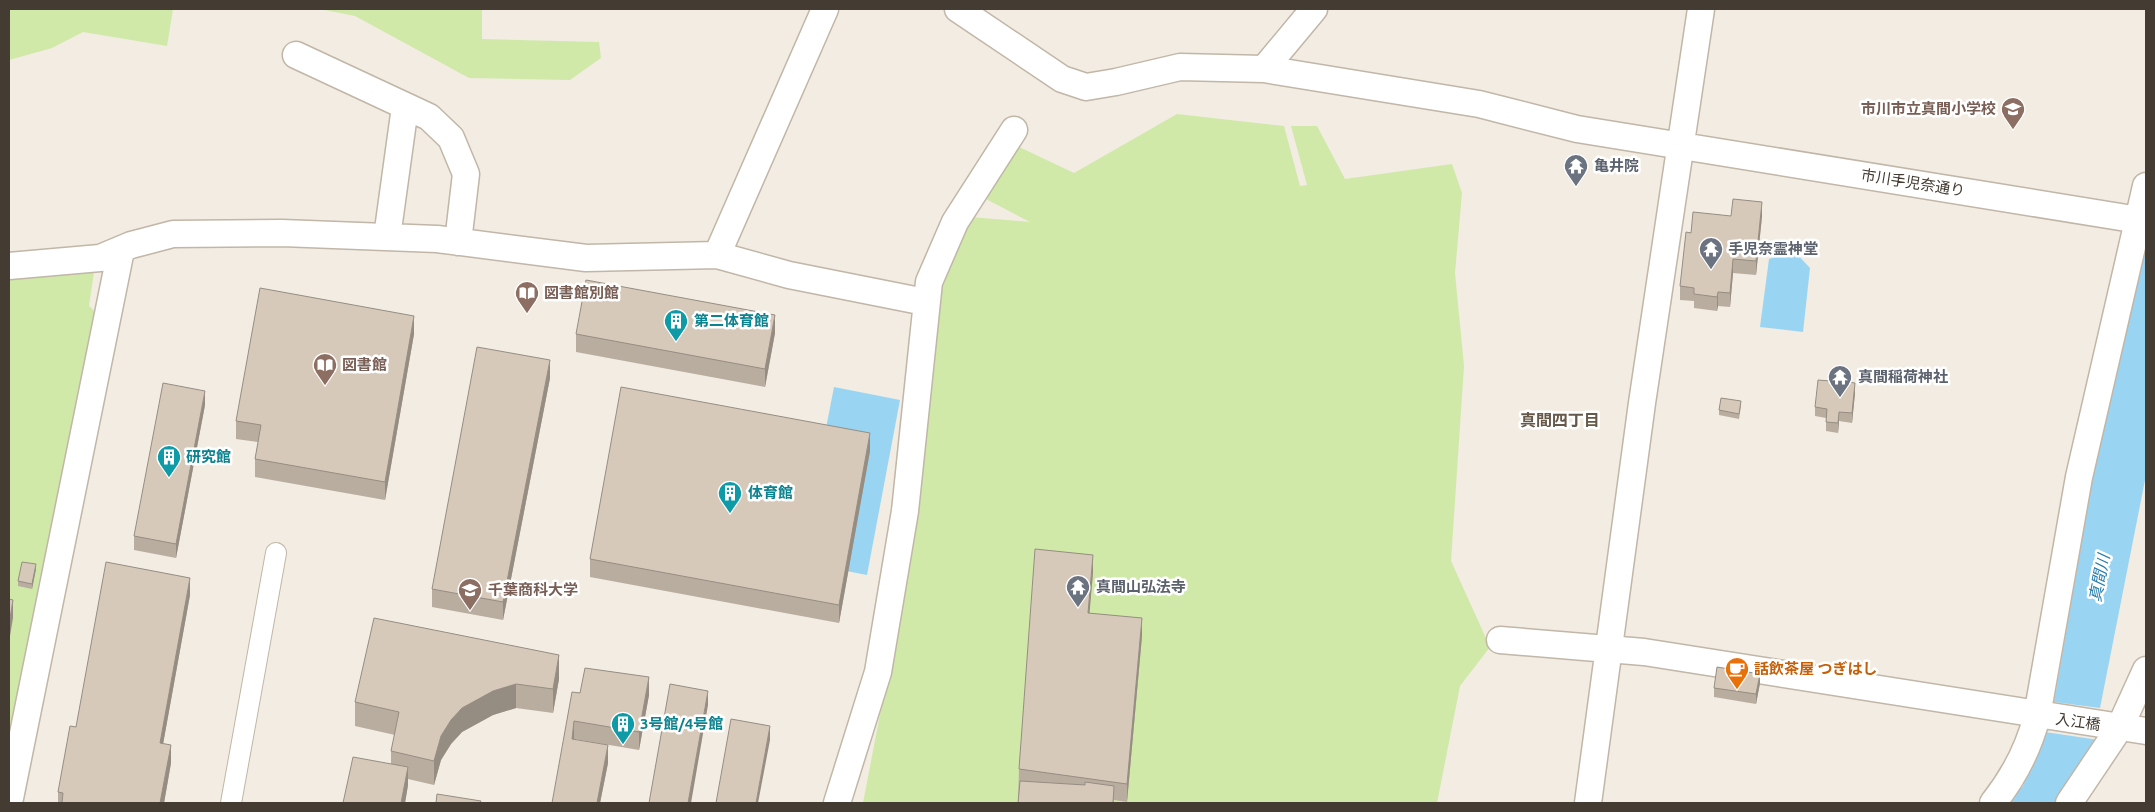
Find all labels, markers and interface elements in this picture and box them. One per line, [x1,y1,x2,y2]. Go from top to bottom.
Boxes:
school or university icon: 市川市立真間小学校 [2000,96,2026,130]
place label: 市川市立真間小学校 [1861,100,1996,117]
temple icon: 亀井院 [1563,153,1589,187]
place label: 亀井院 [1594,157,1639,174]
street label: 市川手児奈通り [1860,166,1966,199]
temple icon: 手児奈霊神堂 [1698,236,1724,270]
place label: 手児奈霊神堂 [1728,240,1818,257]
library icon: 図書館別館 [514,280,540,314]
place label: 図書館別館 [544,284,619,301]
building icon: 第二体育館 [663,308,689,342]
place label: 第二体育館 [694,312,769,329]
library icon: 図書館 [312,352,338,386]
place label: 図書館 [342,356,387,373]
temple icon: 真間稲荷神社 [1827,364,1853,398]
place label: 真間稲荷神社 [1858,368,1948,385]
district label: 真間四丁目 [1520,411,1600,429]
building icon: 研究館 [156,444,182,478]
place label: 研究館 [186,448,231,465]
building icon: 体育館 [717,480,743,514]
place label: 体育館 [748,484,793,501]
water label: 真間川 [2086,551,2113,603]
temple icon: 真間山弘法寺 [1065,574,1091,608]
school or university icon: 千葉商科大学 [457,577,483,611]
place label: 真間山弘法寺 [1096,578,1186,595]
place label: 千葉商科大学 [488,581,578,598]
cafe icon: 話飲茶屋 つぎはし [1724,656,1750,690]
place label: 話飲茶屋 つぎはし [1754,660,1878,677]
street label: 入江橋 [2055,710,2102,733]
building icon: 3号館/4号館 [610,711,636,745]
place label: 3号館/4号館 [640,715,723,732]

